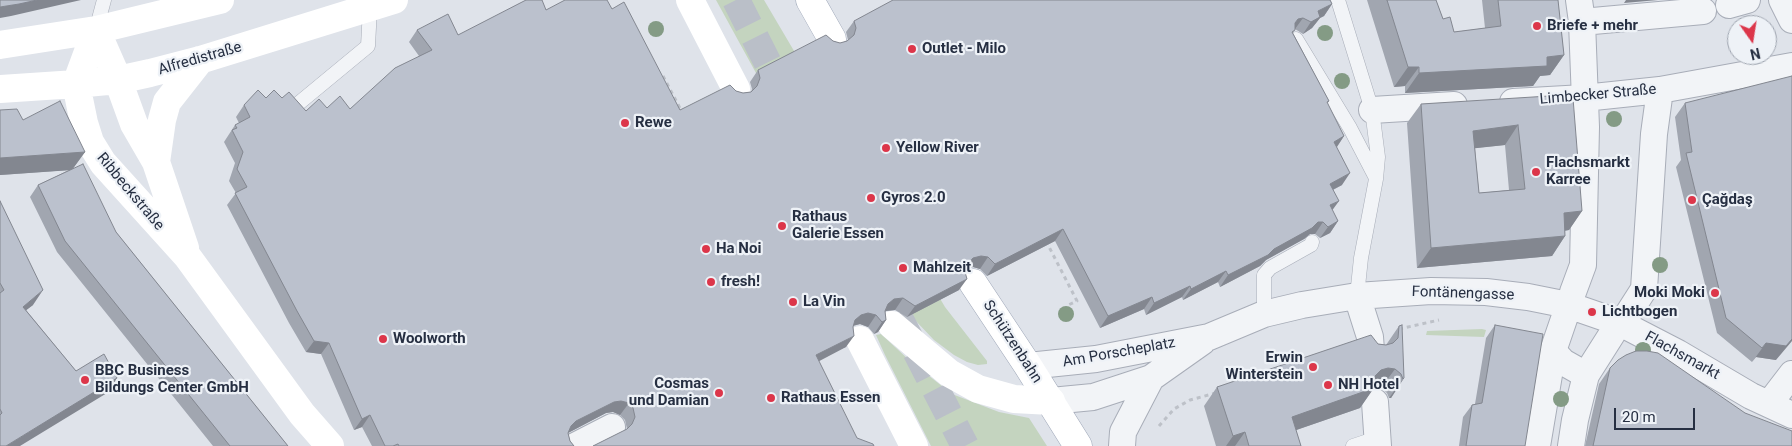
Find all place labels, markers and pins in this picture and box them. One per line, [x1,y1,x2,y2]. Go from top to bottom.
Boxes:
place label: Briefe + mehr [1547,17,1638,35]
marker: Briefe + mehr [1531,20,1543,32]
place label: Outlet - Milo [922,40,1006,58]
marker: Outlet - Milo [906,43,918,55]
place label: Rewe [635,114,672,132]
marker: Rewe [619,117,631,129]
place label: Yellow River [896,139,979,157]
marker: Yellow River [880,142,892,154]
place label: Flachsmarkt Karree [1546,154,1630,189]
marker: Flachsmarkt Karree [1530,166,1542,178]
place label: Gyros 2.0 [881,189,946,207]
place label: Çağdaş [1702,191,1753,209]
marker: Gyros 2.0 [865,192,877,204]
marker: Çağdaş [1686,194,1698,206]
place label: Rathaus Galerie Essen [792,208,884,243]
marker: Rathaus Galerie Essen [776,220,788,232]
place label: Ha Noi [716,240,761,258]
marker: Ha Noi [700,243,712,255]
place label: Mahlzeit [913,259,971,277]
marker: Mahlzeit [897,262,909,274]
place label: fresh! [721,273,760,291]
marker: fresh! [705,276,717,288]
place label: Moki Moki [1634,284,1705,302]
marker: Moki Moki [1709,287,1721,299]
place label: La Vin [803,293,845,311]
marker: La Vin [787,296,799,308]
place label: Lichtbogen [1602,303,1677,321]
marker: Lichtbogen [1586,306,1598,318]
place label: Woolworth [393,330,466,348]
marker: Woolworth [377,333,389,345]
place label: Erwin Winterstein [1226,349,1303,384]
marker: Erwin Winterstein [1307,361,1319,373]
place label: BBC Business Bildungs Center GmbH [95,362,249,397]
marker: BBC Business Bildungs Center GmbH [79,374,91,386]
place label: Cosmas und Damian [629,375,709,410]
place label: NH Hotel [1338,376,1399,394]
marker: NH Hotel [1322,379,1334,391]
marker: Cosmas und Damian [713,387,725,399]
place label: Rathaus Essen [781,389,880,407]
marker: Rathaus Essen [765,392,777,404]

